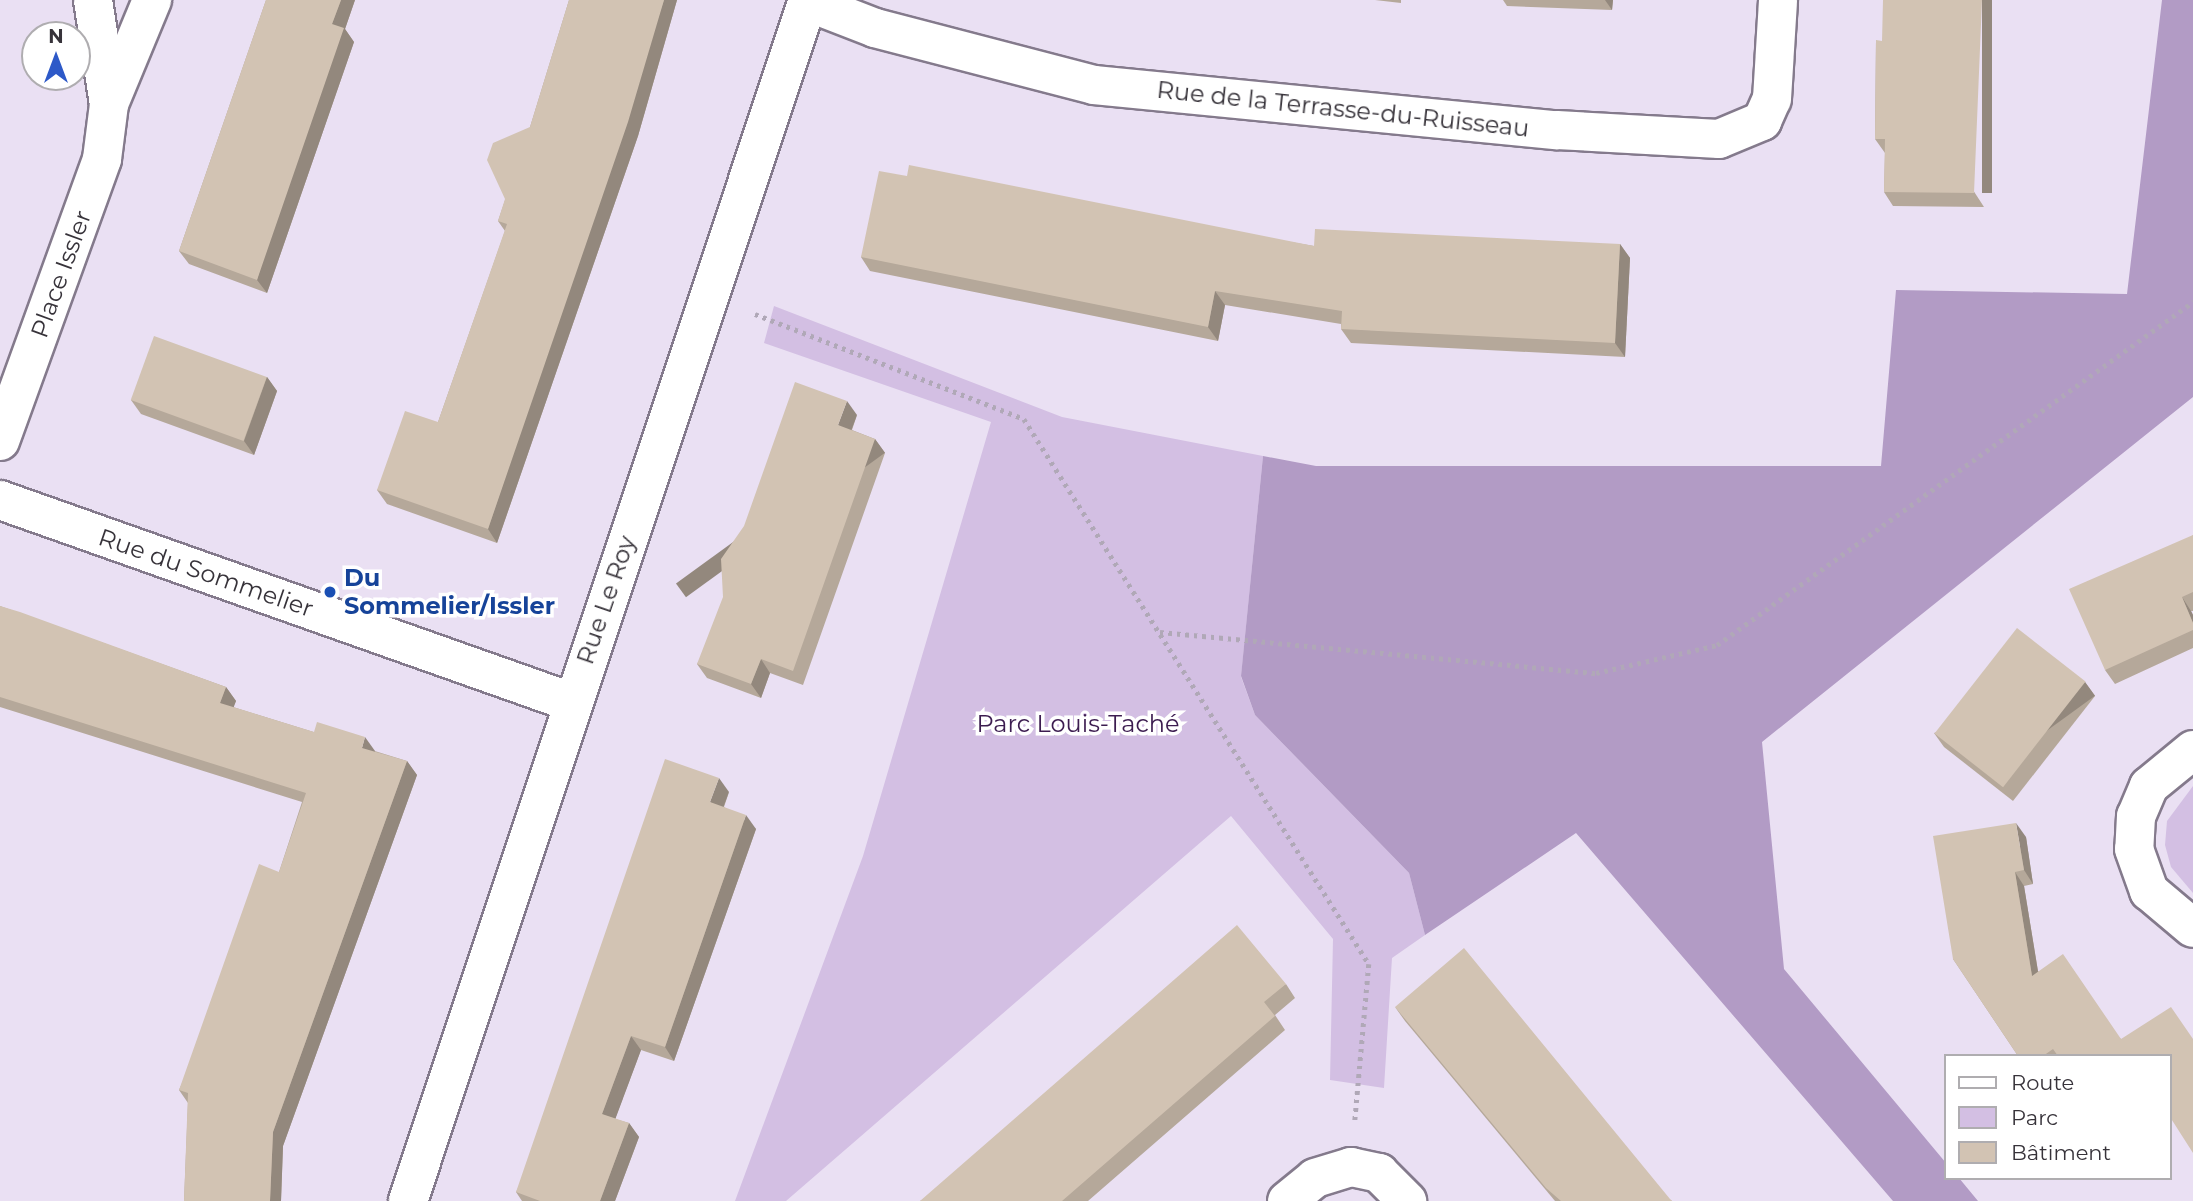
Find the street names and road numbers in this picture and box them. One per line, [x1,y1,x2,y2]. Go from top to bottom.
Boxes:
street label: Rue de la Terrasse-du-Ruisseau [1155,75,1531,143]
street label: Place Issler [25,207,97,341]
street label: Rue du Sommelier [95,523,317,623]
street label: Rue Le Roy [571,532,641,668]

